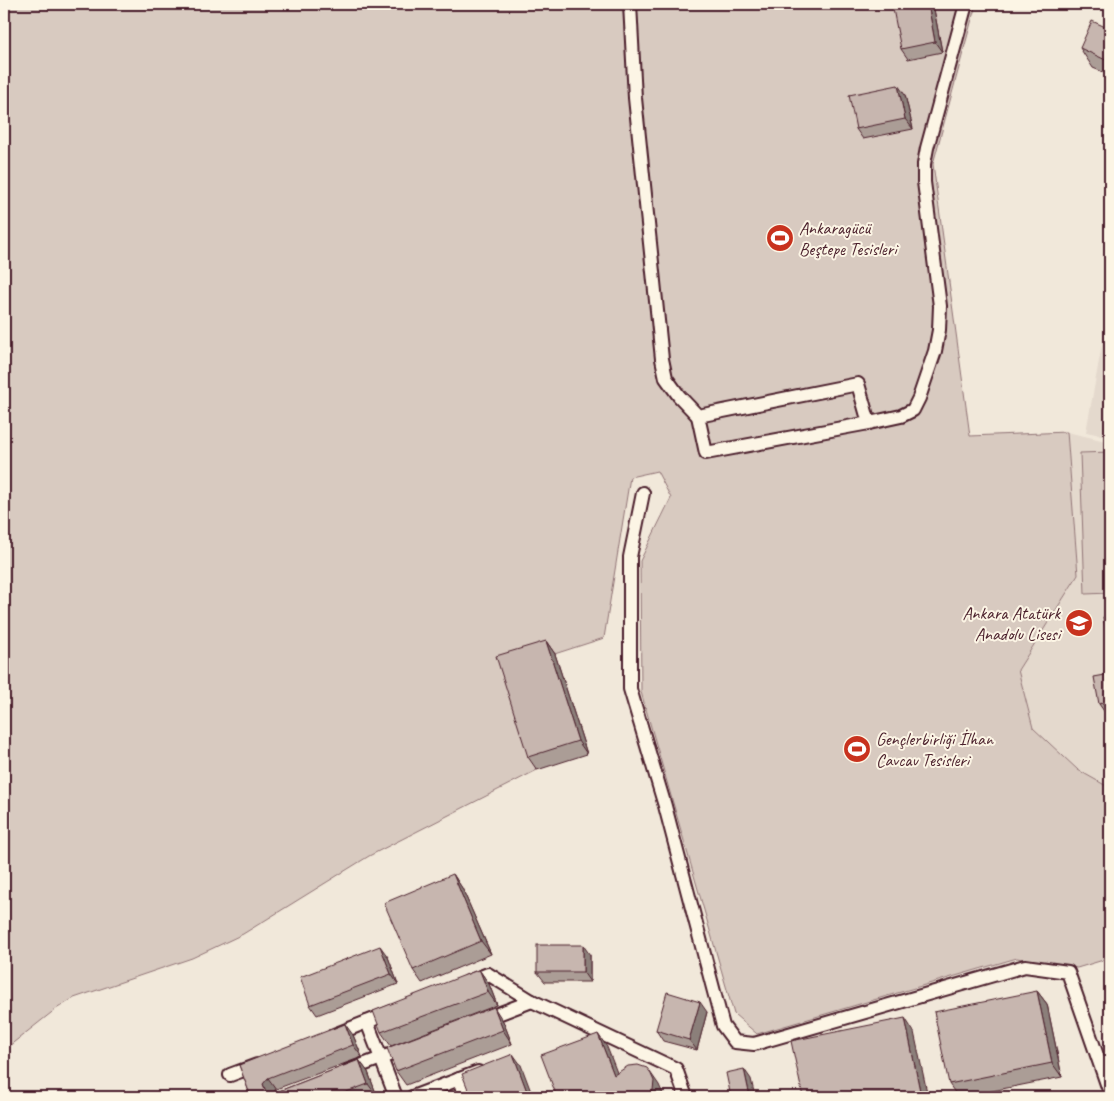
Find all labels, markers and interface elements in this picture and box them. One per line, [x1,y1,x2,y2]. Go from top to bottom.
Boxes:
place label: Ankaragücü Beştepe Tesisleri [799,217,899,260]
sports icon: Ankaragücü Beştepe Tesisleri [765,223,795,253]
place label: Ankara Atatürk Anadolu Lisesi [963,602,1063,645]
school or university icon: Ankara Atatürk Anadolu Lisesi [1064,608,1094,638]
place label: Gençlerbirliği İlhan Cavcav Tesisleri [876,728,994,771]
sports icon: Gençlerbirliği İlhan Cavcav Tesisleri [842,734,872,764]

